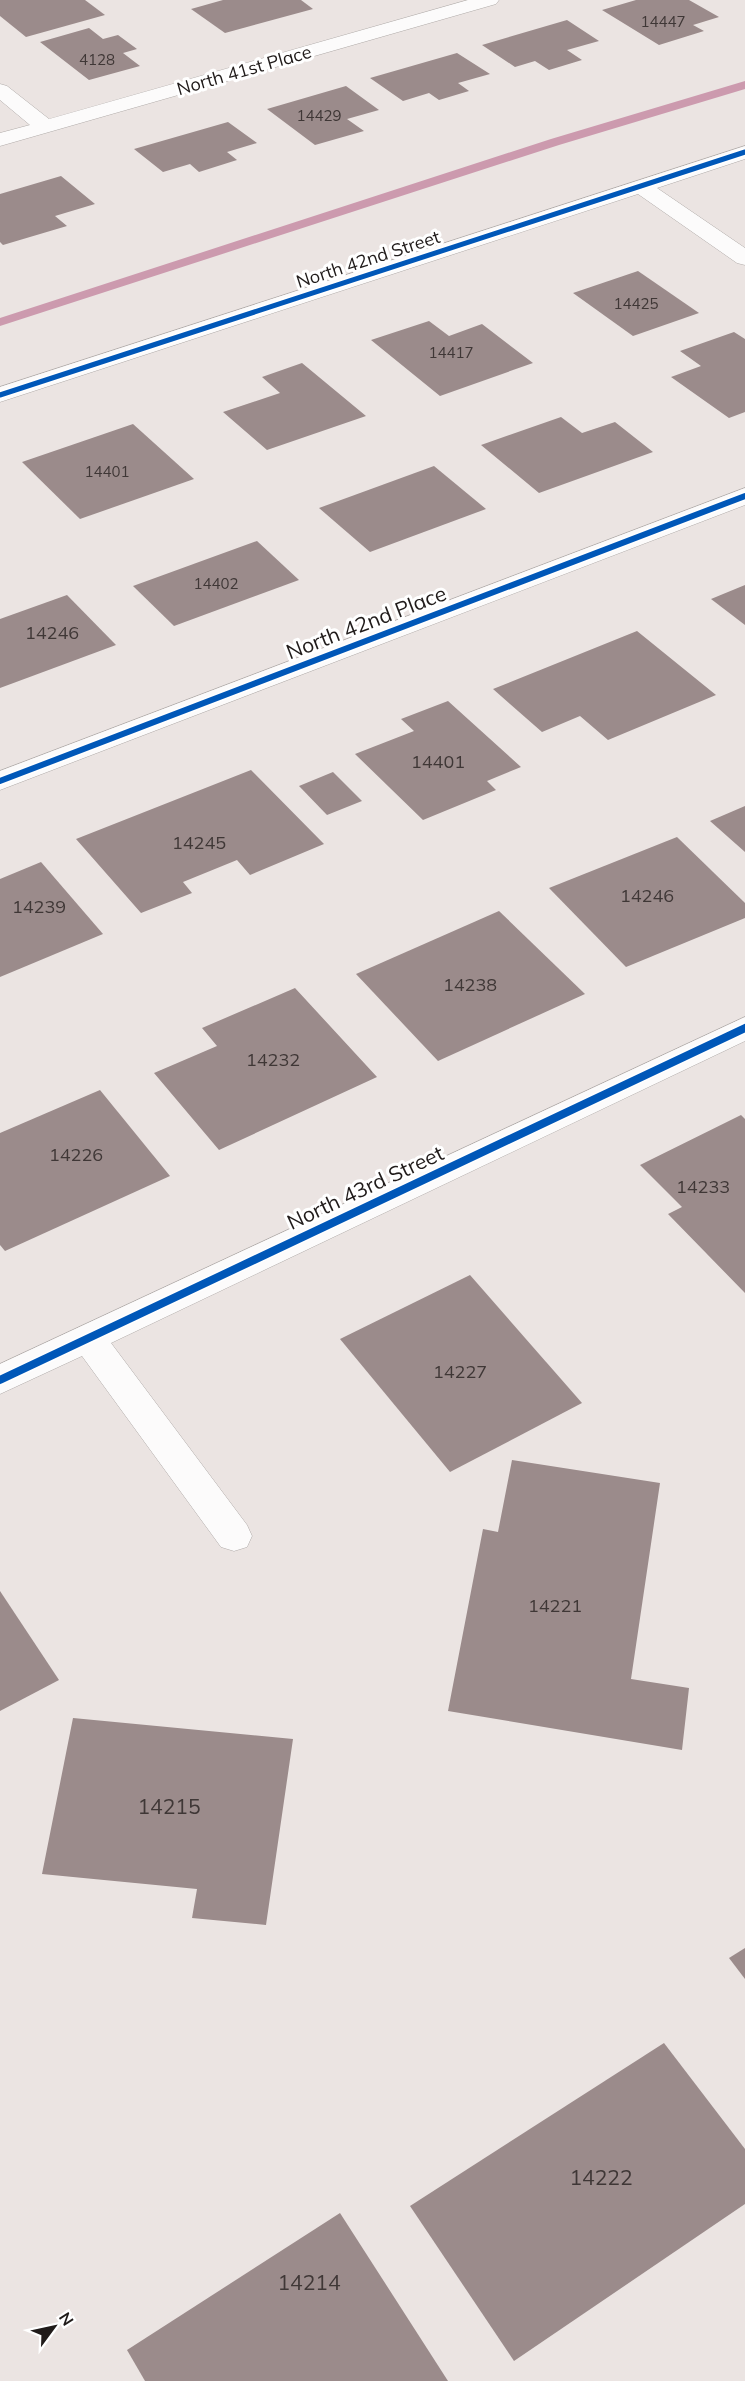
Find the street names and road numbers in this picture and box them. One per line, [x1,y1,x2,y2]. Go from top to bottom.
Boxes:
street label: North 41st Place [174,40,314,100]
street label: North 42nd Street [293,225,443,293]
street label: North 42nd Place [282,579,450,665]
street label: North 43rd Street [283,1139,447,1235]

